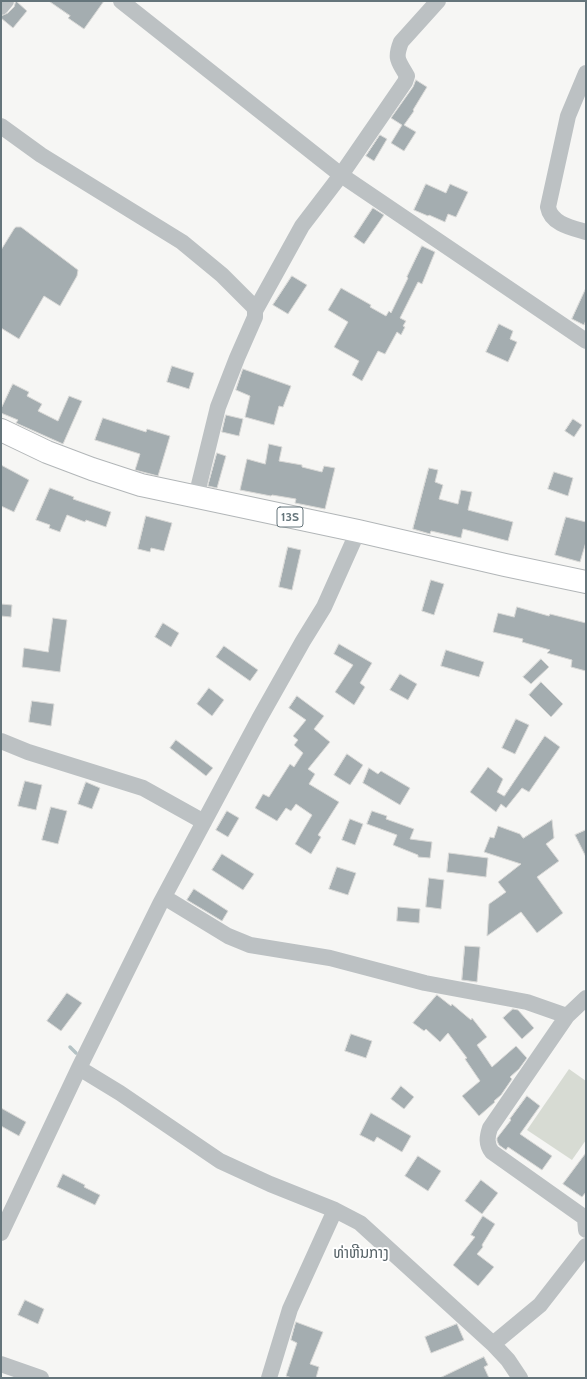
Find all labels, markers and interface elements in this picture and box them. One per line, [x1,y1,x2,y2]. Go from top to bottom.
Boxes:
road number: 13S [277,507,303,527]
district label: ທ່າຫີນກາງ [333,1245,389,1263]

